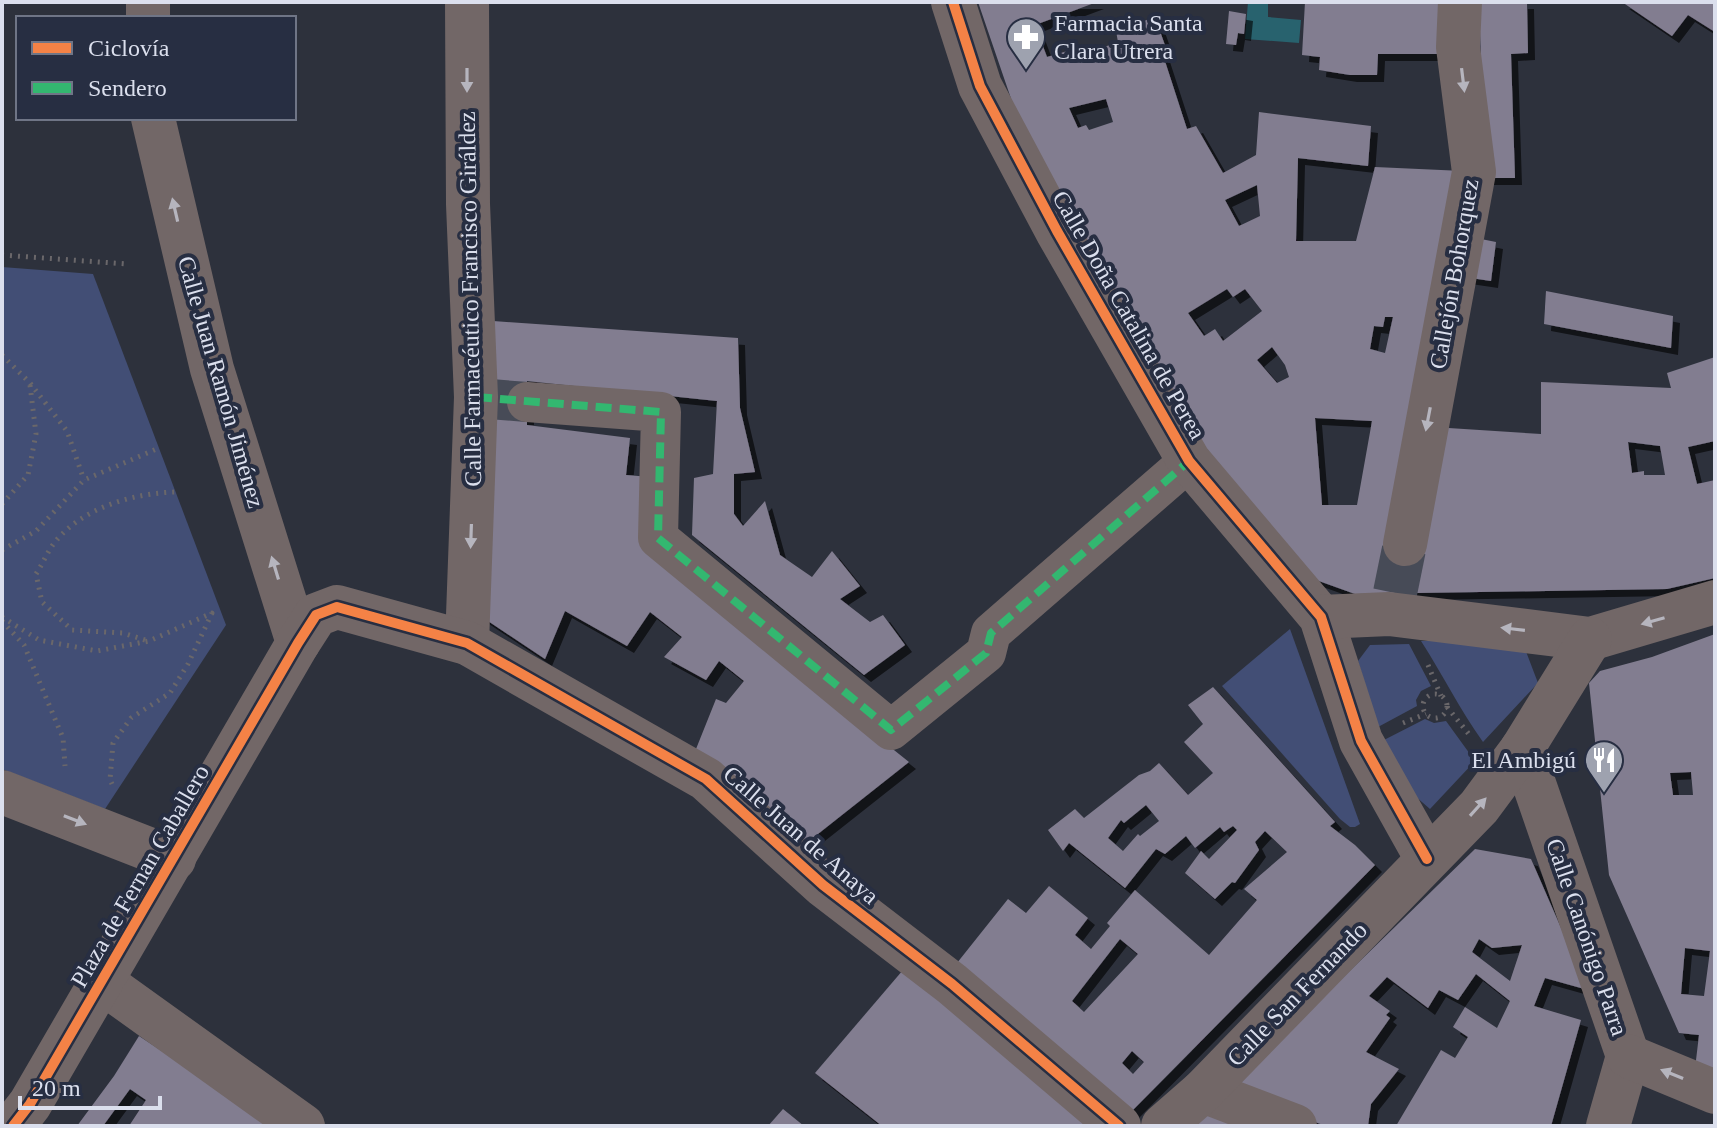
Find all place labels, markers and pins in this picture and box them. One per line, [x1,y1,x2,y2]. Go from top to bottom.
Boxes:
place label: Farmacia Santa Clara Utrera [1054,10,1203,64]
pharmacy icon: Farmacia Santa Clara Utrera [1005,16,1047,71]
restaurant icon: El Ambigú [1583,739,1625,794]
place label: El Ambigú [1471,747,1576,773]

